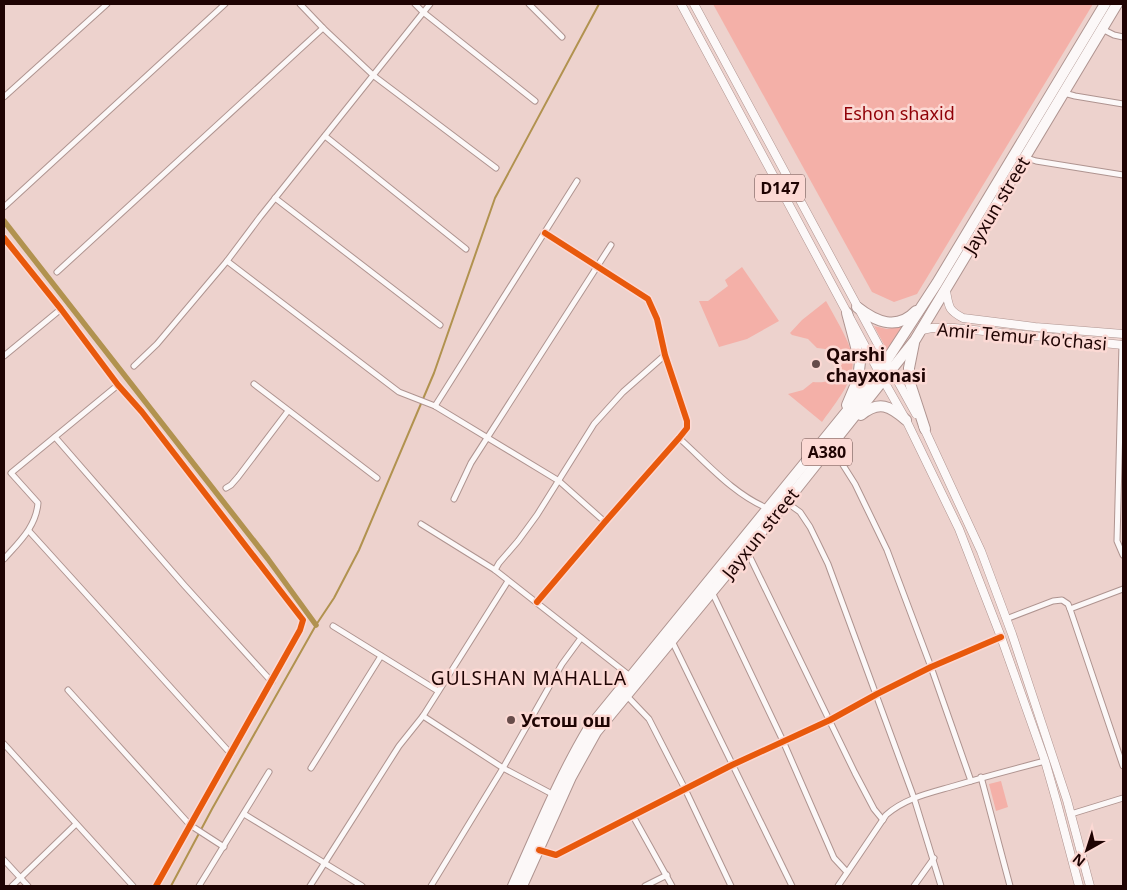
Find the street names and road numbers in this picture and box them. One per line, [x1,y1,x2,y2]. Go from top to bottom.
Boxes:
street label: Jayxun street [956,151,1035,260]
road number: D147 [755,174,805,202]
street label: Amir Temur ko'chasi [936,317,1108,355]
road number: A380 [802,438,852,466]
street label: Jayxun street [715,482,804,585]

